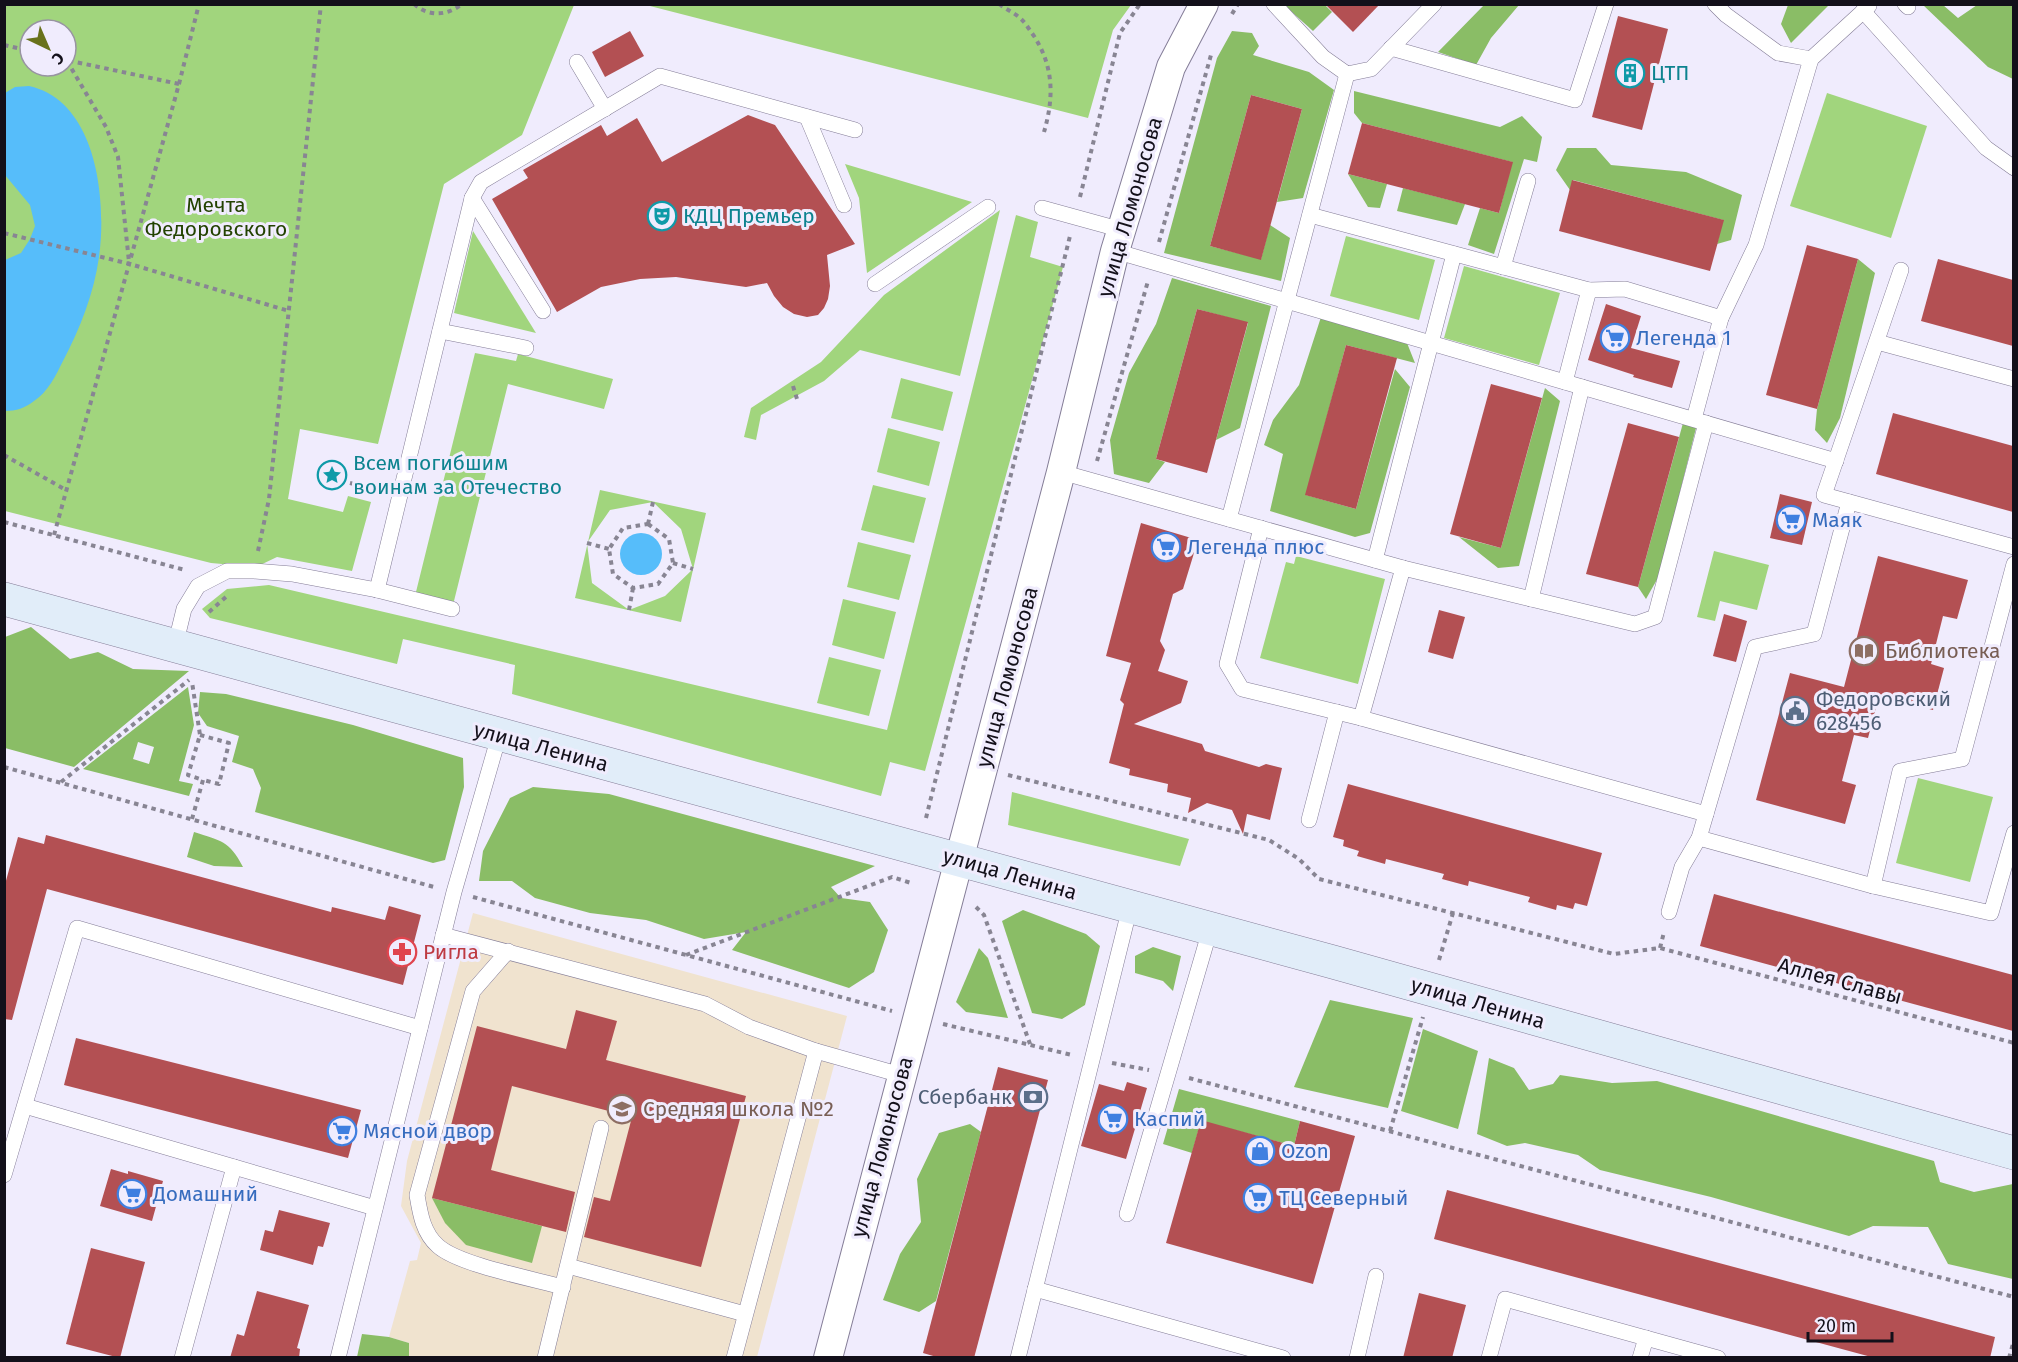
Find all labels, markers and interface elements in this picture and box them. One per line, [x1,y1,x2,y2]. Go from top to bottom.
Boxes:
north arrow [18,18,78,78]
text: С [48,48,68,69]
building icon: ЦТП [1614,57,1646,89]
place label: ЦТП [1651,60,1690,86]
street label: улица Ломоносова [1092,114,1168,300]
park label: Мечта Федоровского [145,192,287,242]
theatre icon: КДЦ Премьер [646,200,678,232]
place label: КДЦ Премьер [683,203,815,229]
supermarket icon: Легенда 1 [1599,322,1631,354]
place label: Легенда 1 [1636,325,1731,351]
place label: Всем погибшим воинам за Отечество [353,450,562,500]
place icon: Всем погибшим воинам за Отечество [316,459,348,491]
supermarket icon: Маяк [1775,504,1807,536]
place label: Маяк [1812,507,1862,533]
supermarket icon: Легенда плюс [1150,531,1182,563]
place label: Легенда плюс [1187,534,1324,560]
street label: улица Ломоносова [970,584,1044,770]
library icon: Библиотека [1848,635,1880,667]
place label: Библиотека [1885,638,2001,664]
place label: Федоровский 628456 [1816,686,1951,736]
public building icon: Федоровский 628456 [1779,695,1811,727]
street label: улица Ленина [471,717,611,777]
street label: улица Ленина [940,842,1080,906]
pharmacy icon: Ригла [386,936,418,968]
place label: Ригла [423,939,479,965]
street label: Аллея Славы [1775,952,1905,1010]
street label: улица Ленина [1408,971,1548,1035]
street label: улица Ломоносова [845,1054,919,1240]
bank icon: Сбербанк [1017,1081,1049,1113]
place label: Сбербанк [918,1084,1012,1110]
school or university icon: Средняя школа №2 [606,1093,638,1125]
place label: Средняя школа №2 [643,1096,834,1122]
supermarket icon: Каспий [1097,1103,1129,1135]
place label: Каспий [1134,1106,1205,1132]
supermarket icon: Мясной двор [326,1115,358,1147]
place label: Мясной двор [363,1118,492,1144]
shop icon: Ozon [1244,1135,1276,1167]
place label: Ozon [1281,1138,1329,1164]
supermarket icon: Домашний [116,1178,148,1210]
place label: Домашний [152,1181,258,1207]
supermarket icon: ТЦ Северный [1242,1182,1274,1214]
place label: ТЦ Северный [1279,1185,1408,1211]
scale bar [1808,1305,1892,1343]
text: 20 m [1817,1315,1856,1337]

